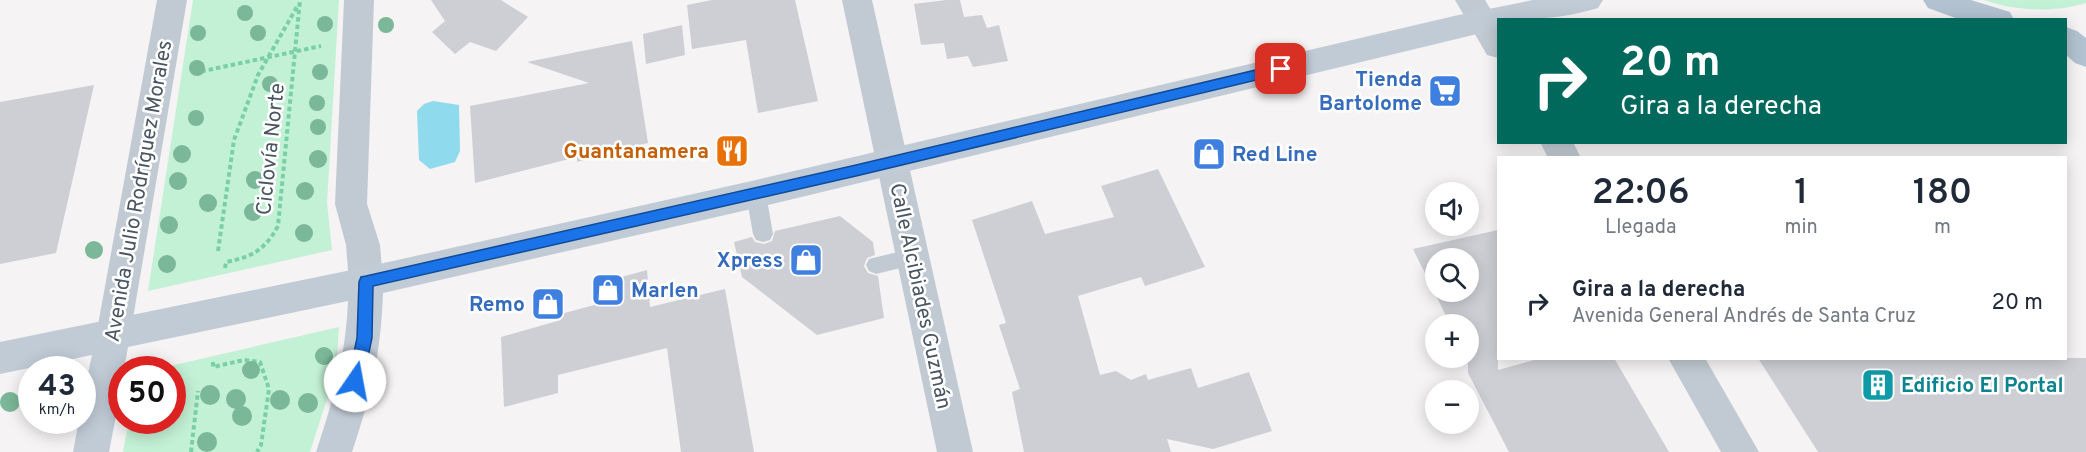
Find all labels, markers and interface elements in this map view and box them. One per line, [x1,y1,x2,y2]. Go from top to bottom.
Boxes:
street label: Avenida Julio Rodríguez Morales [100,38,179,344]
text: 20 m [1620,38,1721,91]
icon: right [1521,42,1599,120]
pin [1255,43,1306,94]
icon: arrive [1264,52,1297,85]
place label: Tienda Bartolome [1319,67,1422,118]
supermarket icon: Tienda Bartolome [1427,73,1463,109]
street label: Ciclovía Norte [251,82,292,217]
text: Gira a la derecha [1620,90,1822,124]
restaurant icon: Guantanamera [714,133,750,169]
shop icon: Red Line [1191,136,1227,172]
place label: Guantanamera [564,139,709,166]
place label: Red Line [1232,142,1317,169]
text: 22:06 [1592,171,1690,217]
text: 1 [1794,171,1808,217]
text: 180 [1913,171,1972,217]
street label: Calle Alcibiades Guzmán [882,181,957,412]
map controls [1425,182,1479,434]
button: sound [1425,182,1479,236]
text: Llegada [1605,215,1677,241]
text: min [1785,215,1818,241]
text: m [1934,215,1951,241]
shop icon: Xpress [788,242,824,278]
place label: Xpress [717,248,783,275]
button: search [1425,248,1479,302]
shop icon: Marlen [590,272,626,308]
text: Gira a la derecha [1572,277,1745,304]
place label: Marlen [631,278,699,305]
shop icon: Remo [530,286,566,322]
icon: right [1521,287,1554,320]
text: 20 m [1992,290,2043,317]
place label: Remo [469,292,525,319]
text: Avenida General Andrés de Santa Cruz [1572,304,1916,330]
button: + [1425,314,1479,368]
position arrow [323,349,387,413]
speed limit sign: 50 [108,356,186,434]
building icon: Edificio El Portal [1860,367,1896,403]
text: 43 [38,369,76,406]
place label: Edificio El Portal [1901,373,2064,400]
button: − [1425,380,1479,434]
text: km/h [39,401,75,420]

